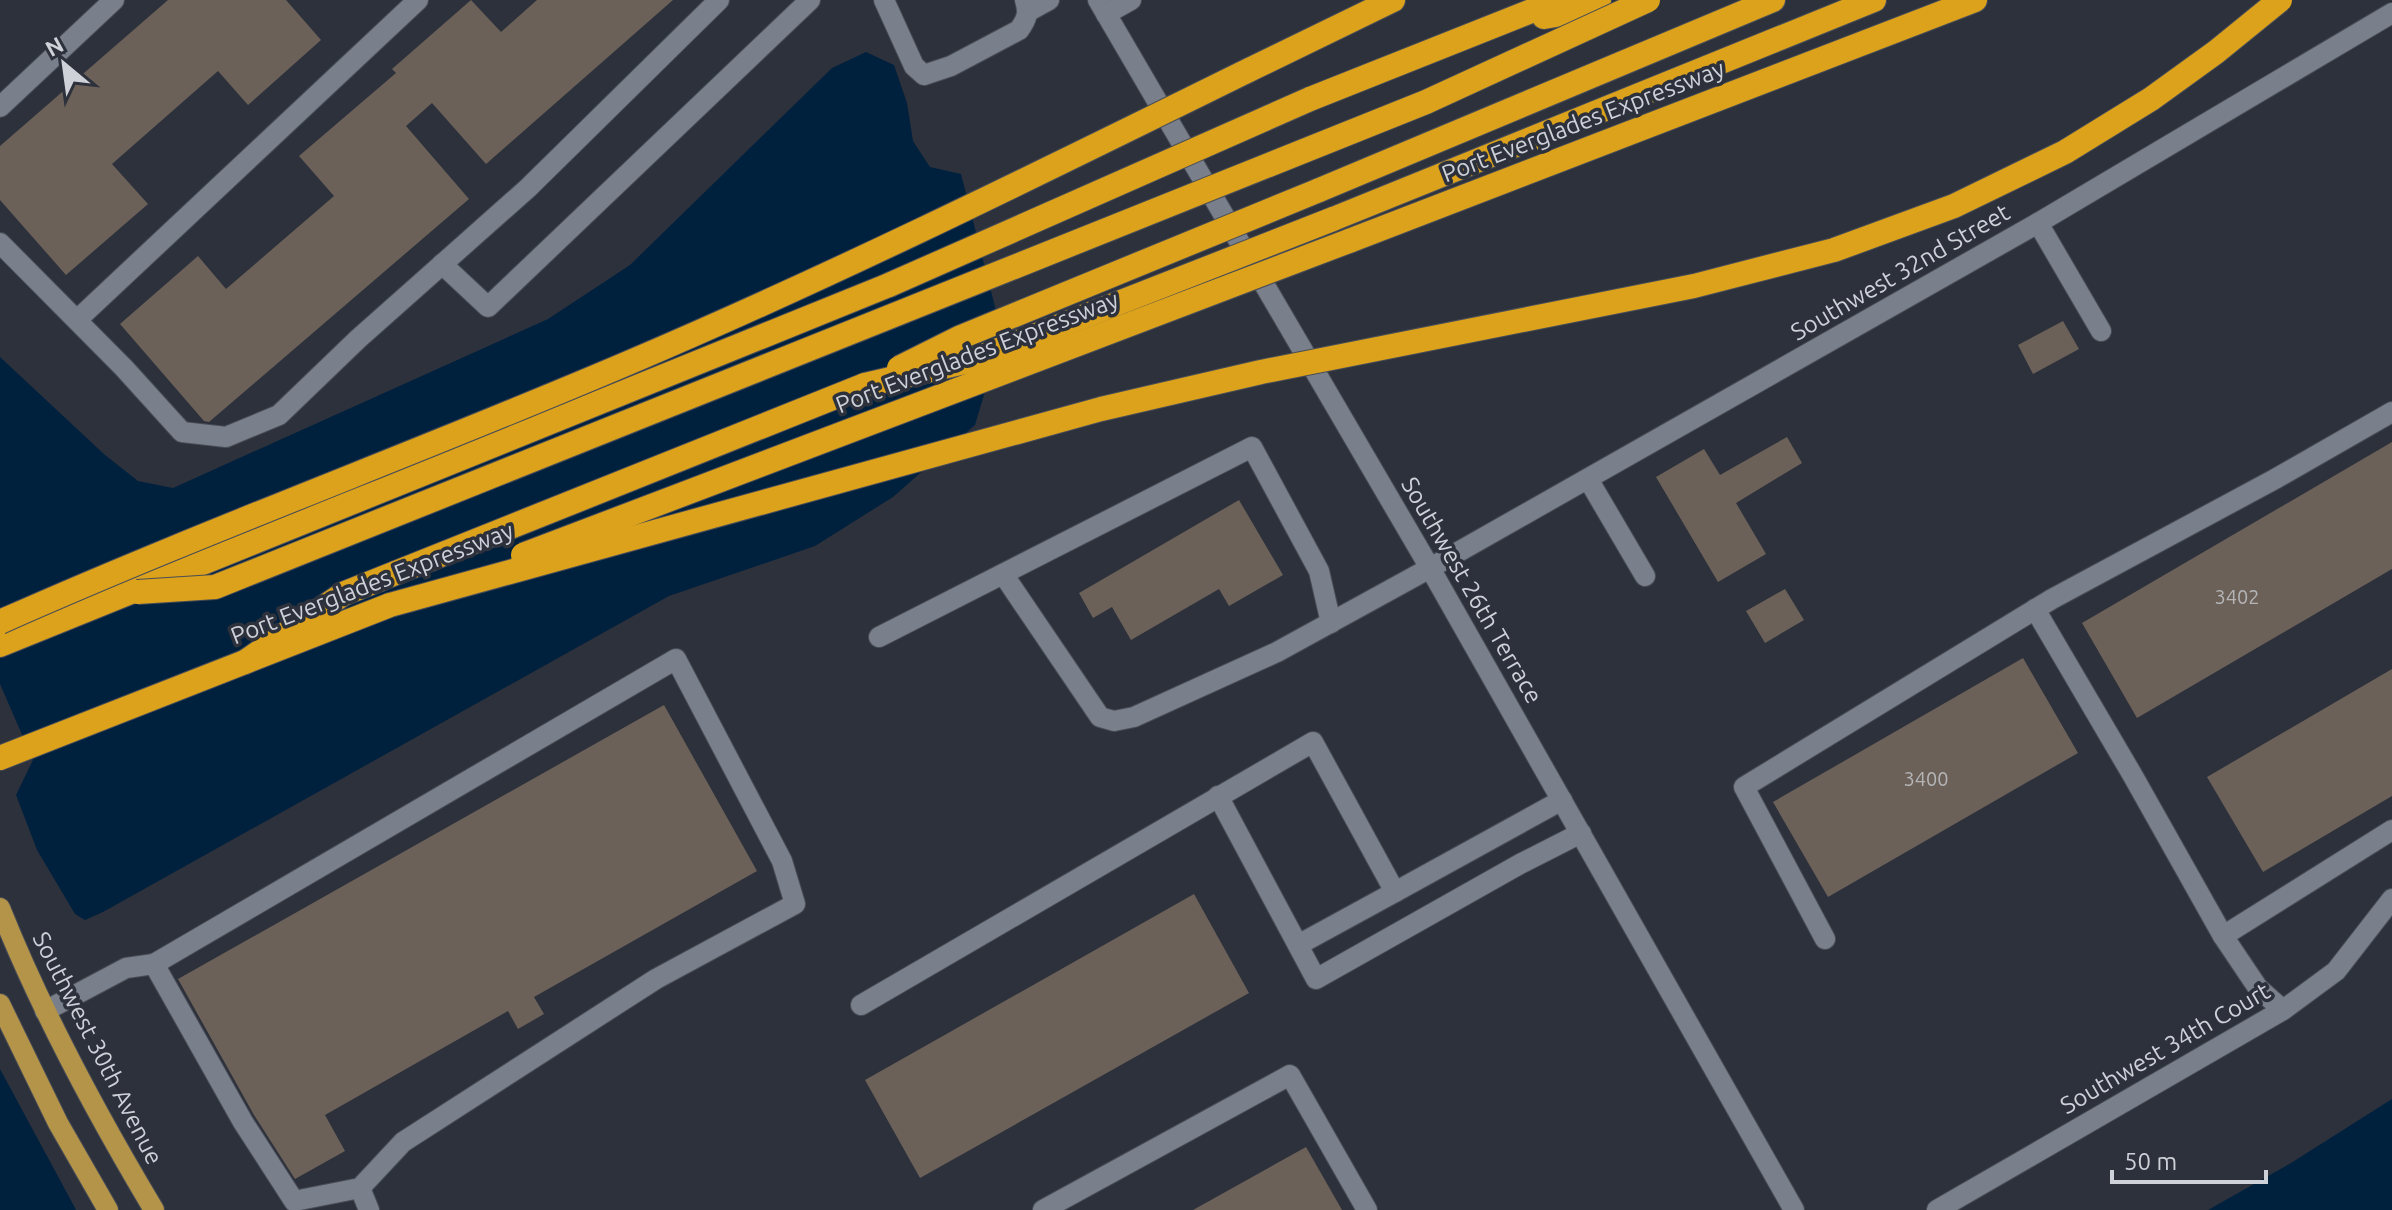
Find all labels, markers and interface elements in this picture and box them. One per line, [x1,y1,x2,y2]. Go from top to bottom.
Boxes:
north arrow [24,24,104,104]
text: N [41,31,67,61]
street label: Port Everglades Expressway [1438,54,1728,187]
street label: Southwest 32nd Street [1786,198,2015,346]
street label: Port Everglades Expressway [832,285,1122,418]
street label: Southwest 26th Terrace [1396,472,1548,708]
street label: Port Everglades Expressway [227,516,517,649]
house number: 3402 [2214,585,2260,608]
house number: 3400 [1903,767,1949,790]
street label: Southwest 30th Avenue [28,927,168,1169]
street label: Southwest 34th Court [2055,977,2275,1119]
scale bar [2112,1134,2266,1184]
text: 50 m [2124,1148,2177,1175]

